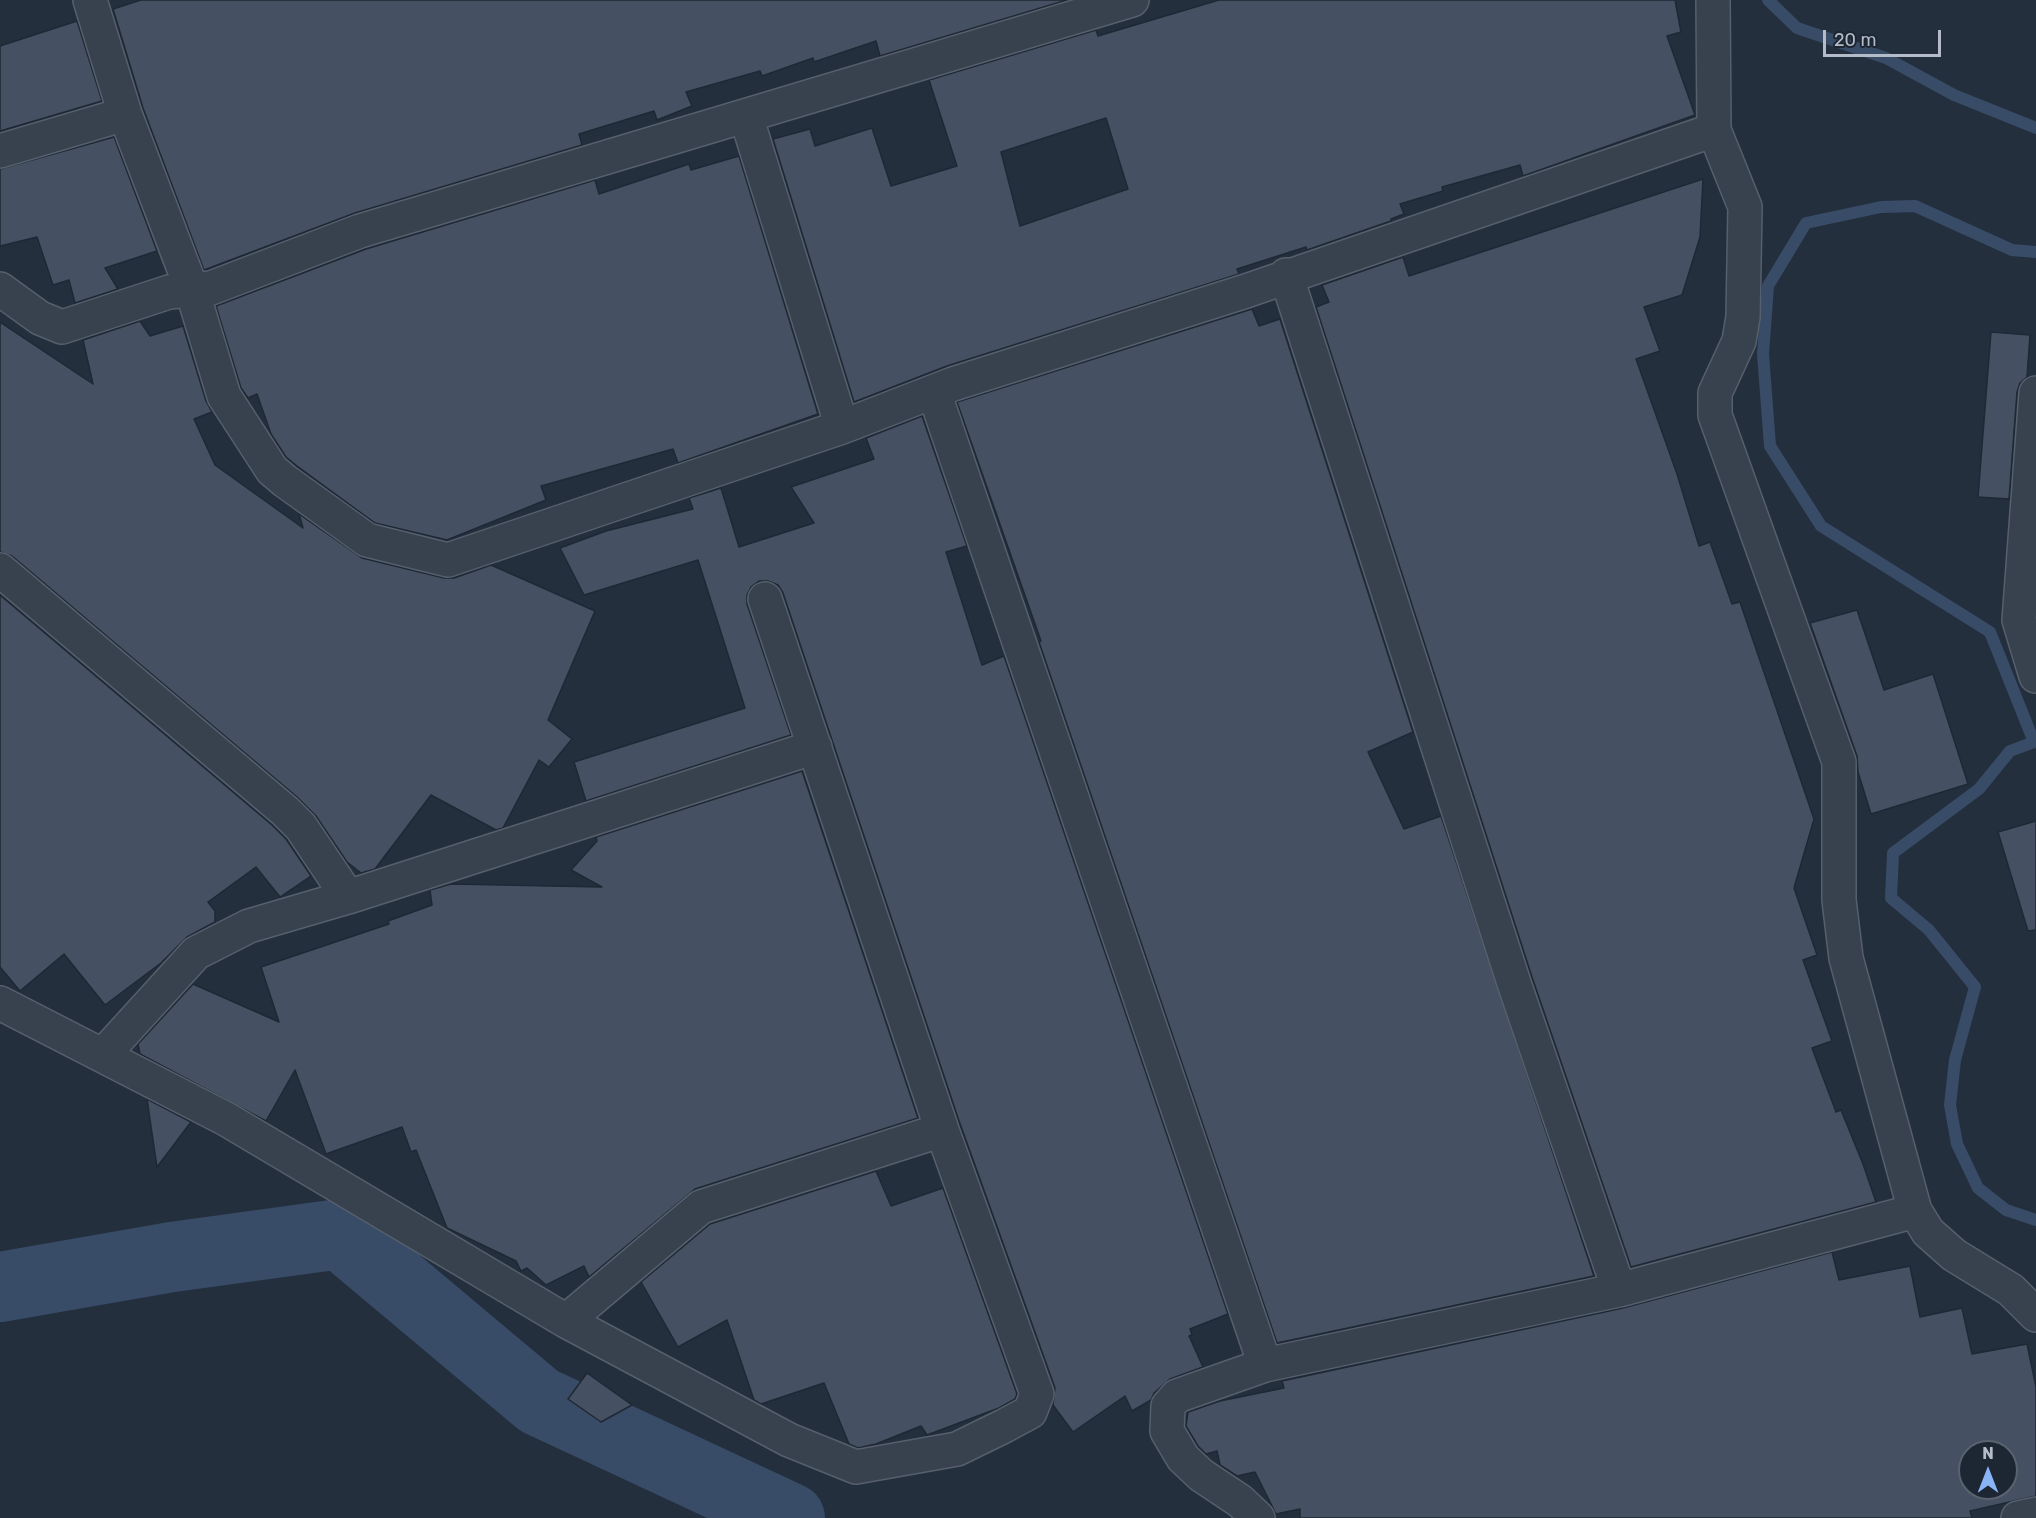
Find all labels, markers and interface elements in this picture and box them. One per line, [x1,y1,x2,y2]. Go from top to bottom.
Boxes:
scale bar [1826,18,1944,56]
text: 20 m [1834,29,1876,51]
north arrow [1958,1440,2018,1500]
text: N [1982,1444,1994,1463]

